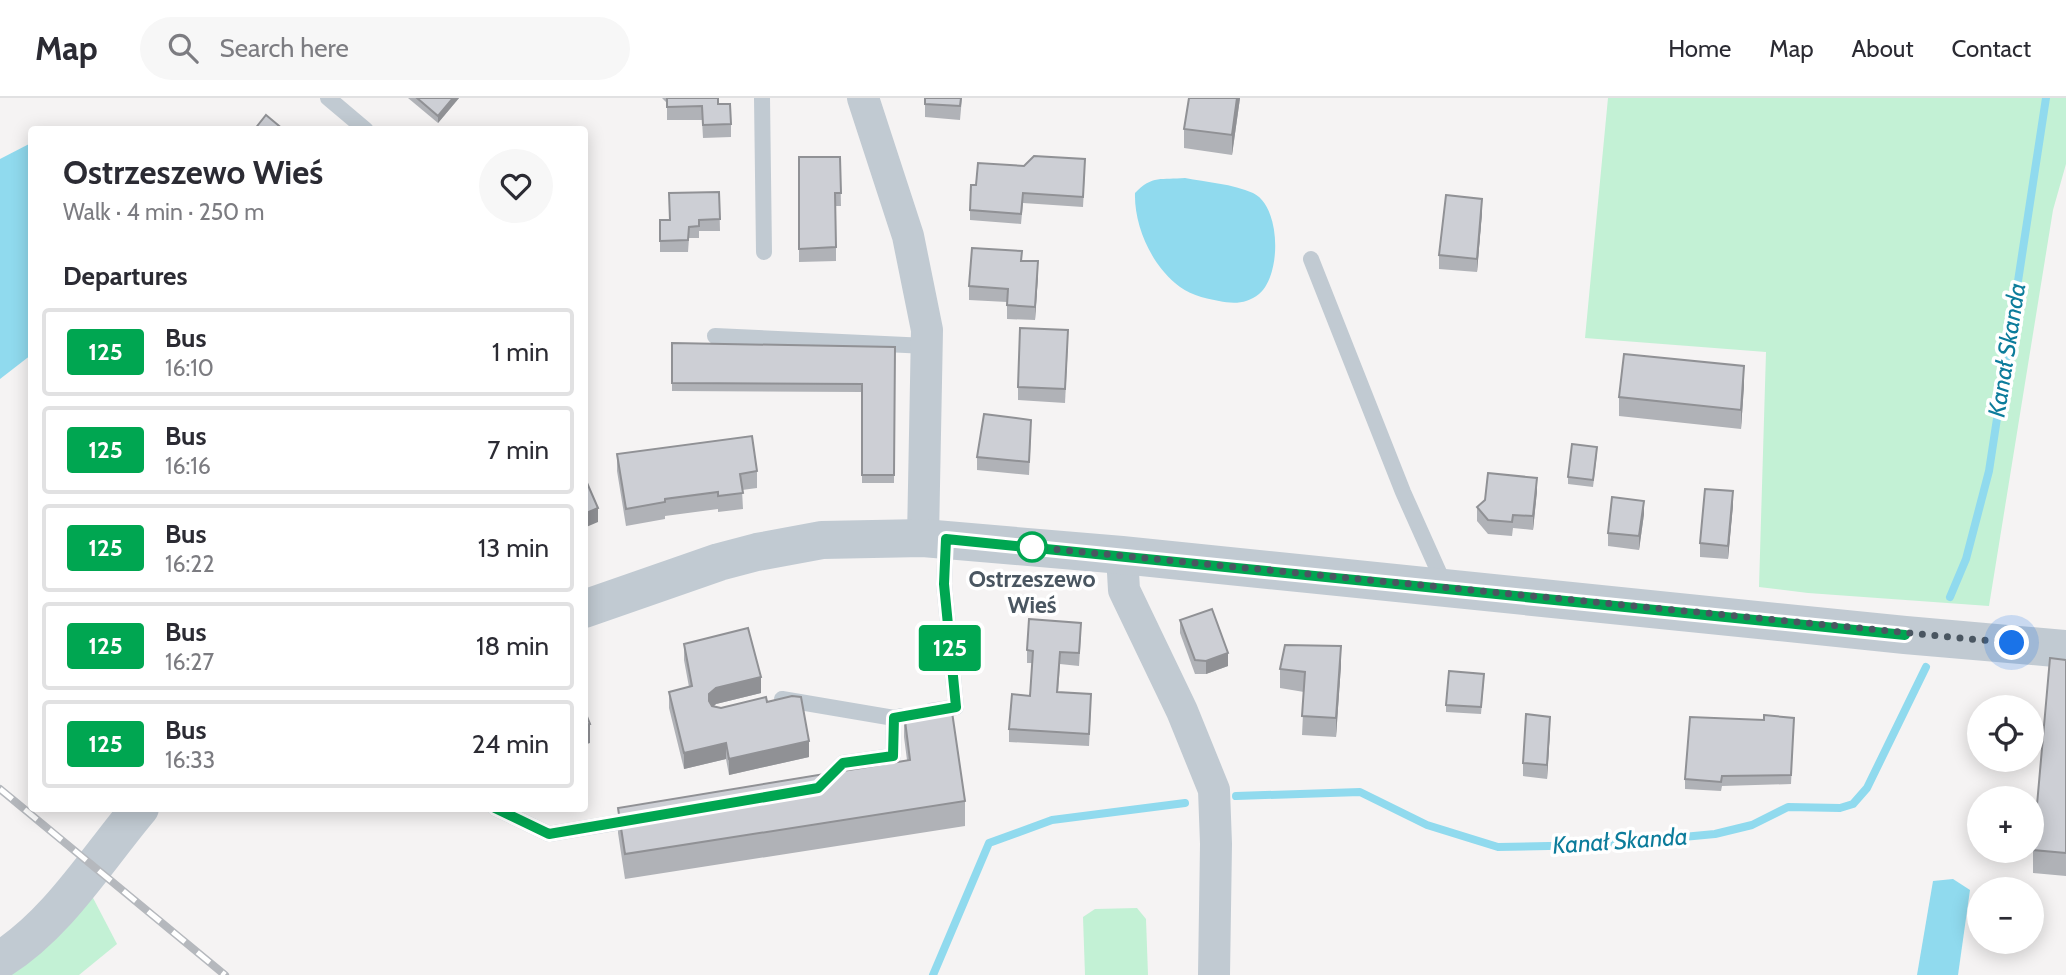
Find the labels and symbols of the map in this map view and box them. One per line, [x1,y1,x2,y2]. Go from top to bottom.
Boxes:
water label: Kanał Skanda [1982,281,2031,419]
marker: Ostrzeszewo Wieś [1017,532,1047,562]
place label: Ostrzeszewo Wieś [968,565,1096,619]
line badge: 125 [910,625,990,671]
your location [1994,625,2029,660]
water label: Kanał Skanda [1551,821,1689,860]

